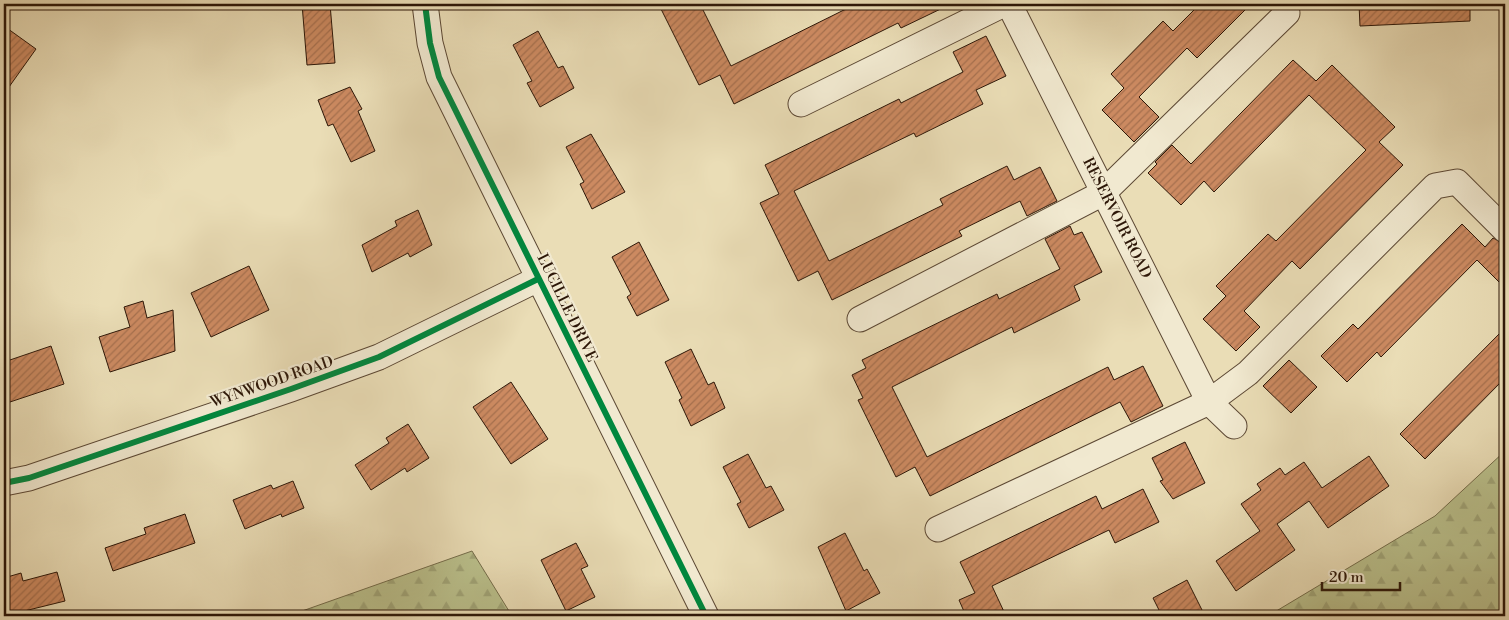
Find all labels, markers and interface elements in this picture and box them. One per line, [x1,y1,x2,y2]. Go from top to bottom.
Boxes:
street label: RESERVOIR ROAD [1078,154,1156,282]
street label: LUCILLE DRIVE [533,251,601,365]
street label: WYNWOOD ROAD [207,352,336,412]
scale bar [1322,560,1399,592]
text: 20 m [1329,568,1364,587]

